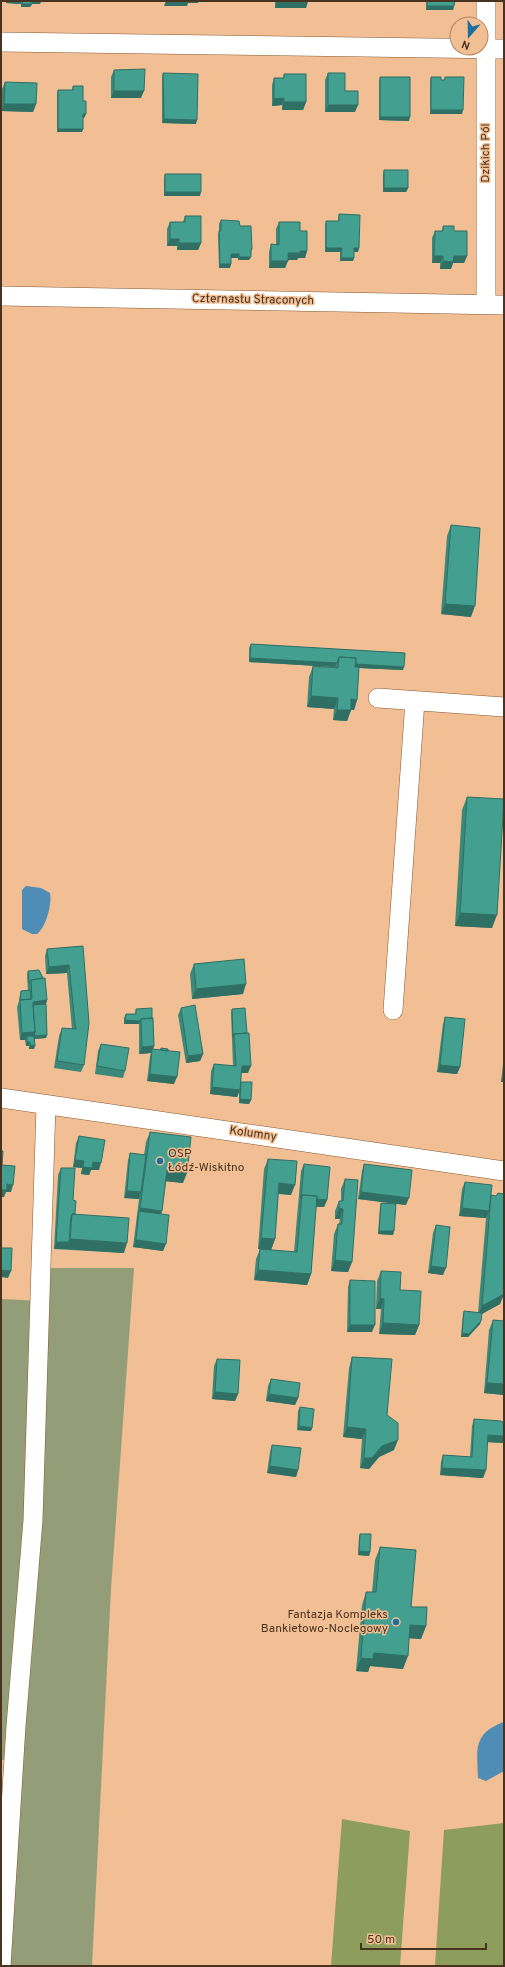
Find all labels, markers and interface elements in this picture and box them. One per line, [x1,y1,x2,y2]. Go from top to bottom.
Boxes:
north arrow [449,16,489,56]
text: N [460,37,472,52]
street label: Dzikich Pól [478,123,494,183]
street label: Czternastu Straconych [192,291,314,309]
street label: Kolumny [228,1123,278,1145]
place label: OSP Łódź-Wiskitno [168,1146,245,1176]
marker: OSP Łódź-Wiskitno [155,1156,165,1166]
place label: Fantazja Kompleks Bankietowo-Noclegowy [261,1607,388,1637]
marker: Fantazja Kompleks Bankietowo-Noclegowy [391,1617,401,1627]
scale bar [361,1925,486,1951]
text: 50 m [367,1932,395,1948]

